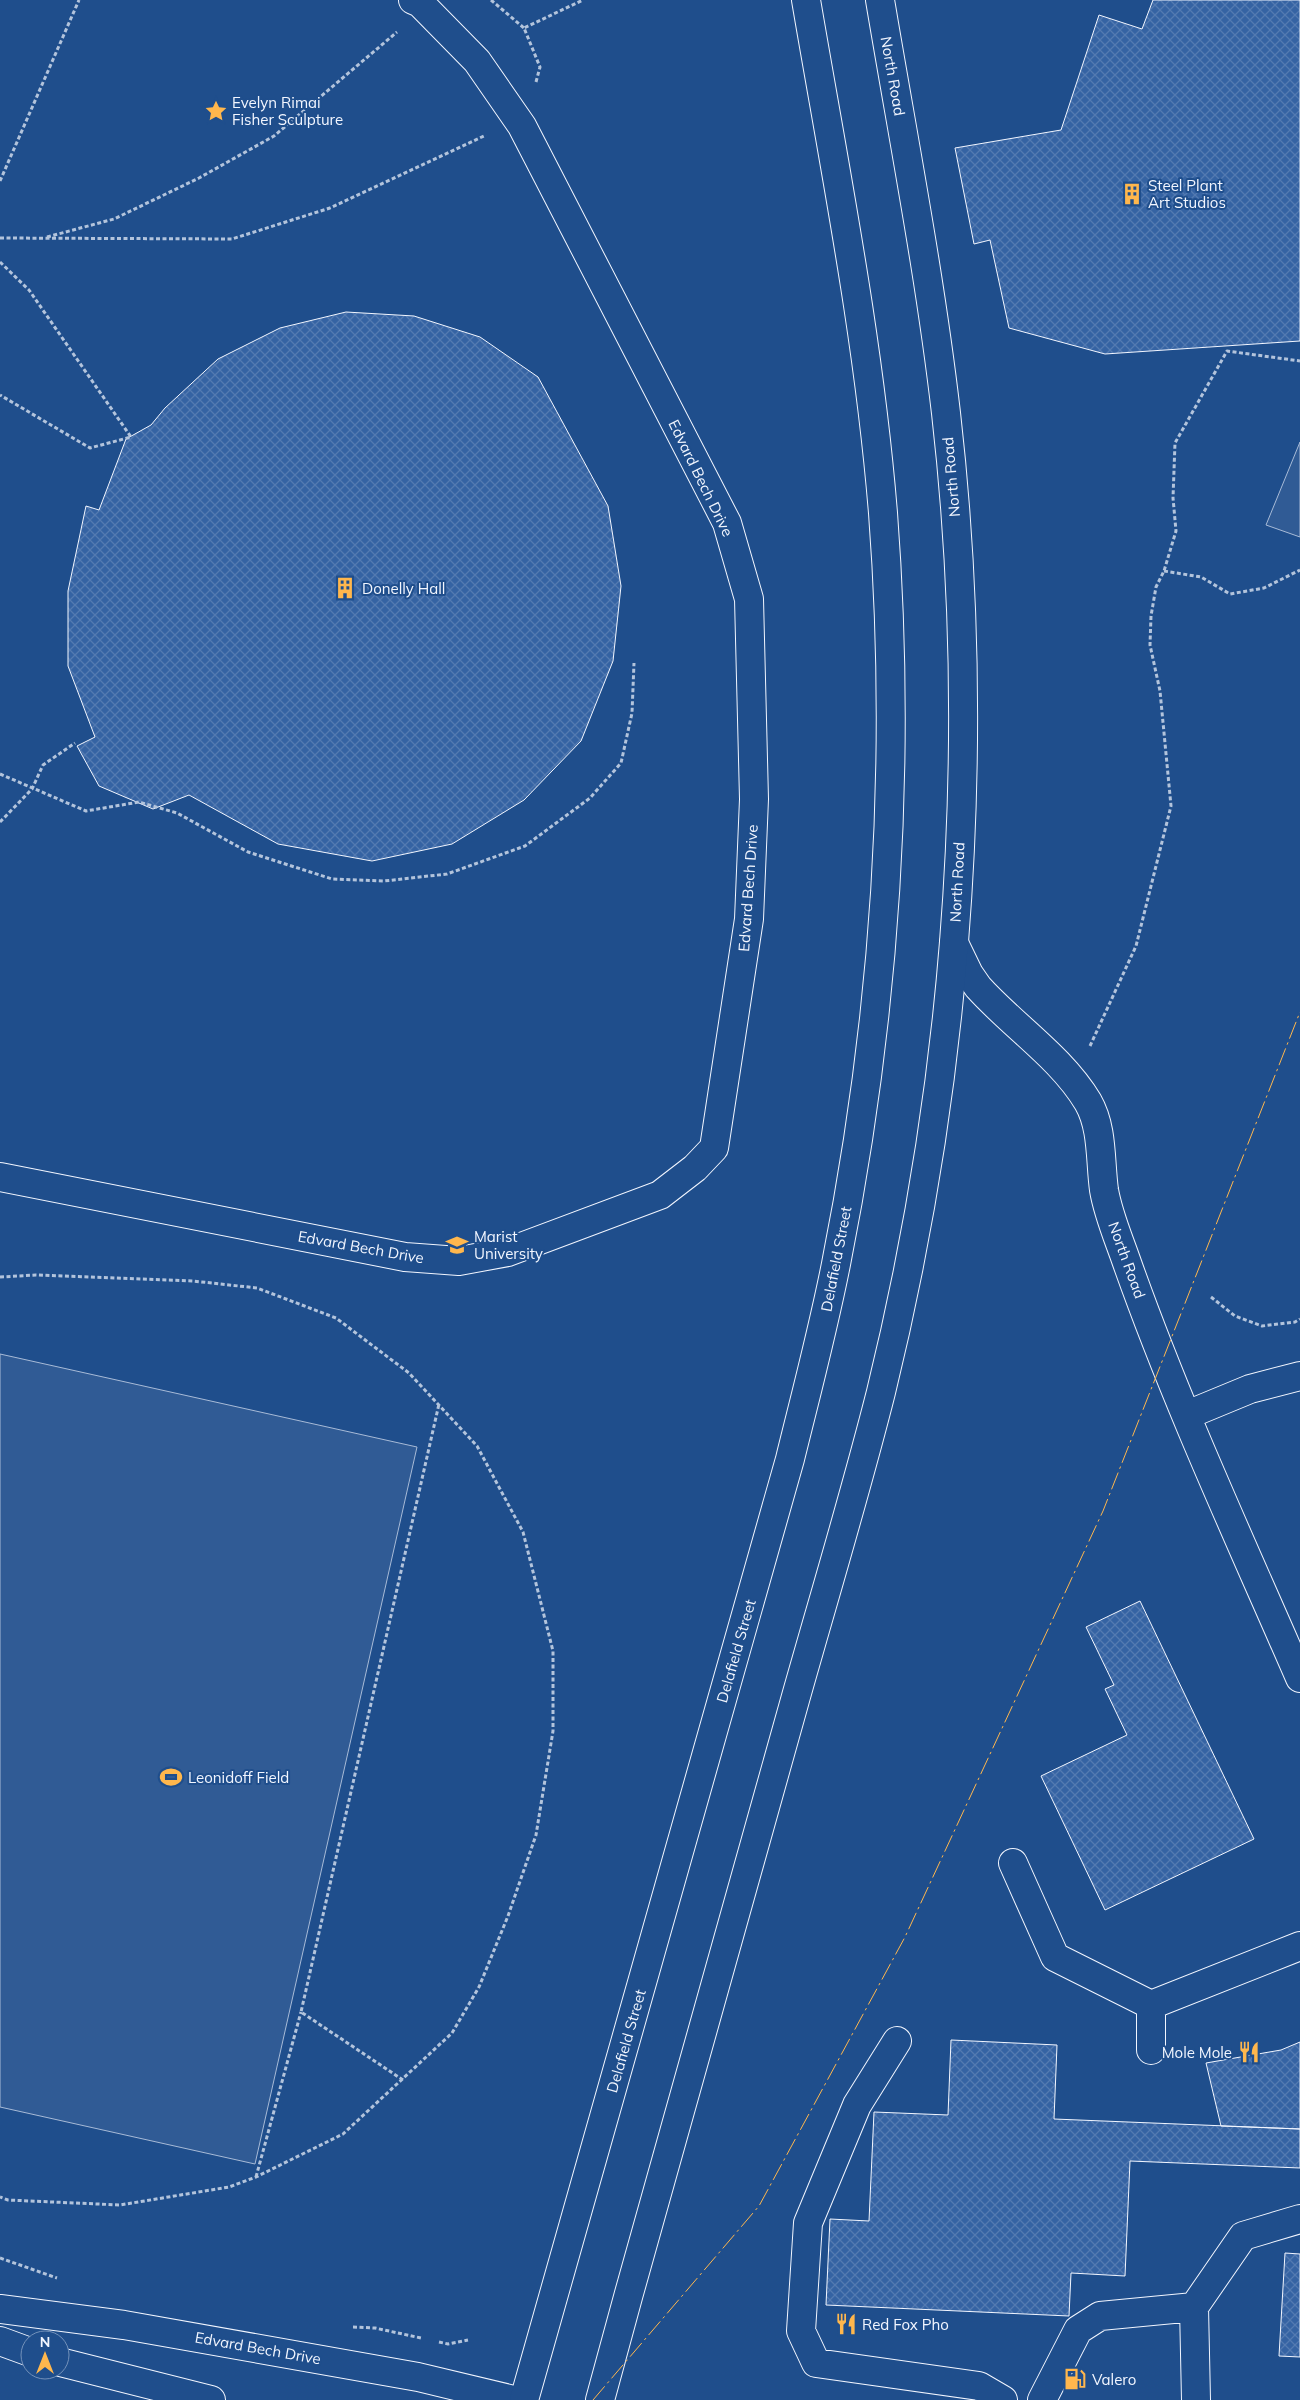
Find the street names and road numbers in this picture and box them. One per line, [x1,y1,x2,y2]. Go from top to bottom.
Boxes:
street label: North Road [877,35,909,117]
street label: Edvard Bech Drive [664,417,738,539]
street label: North Road [938,436,964,518]
street label: Edvard Bech Drive [734,824,762,952]
street label: North Road [945,841,969,923]
street label: Delafield Street [816,1205,856,1313]
street label: North Road [1104,1219,1150,1301]
street label: Edvard Bech Drive [297,1227,425,1267]
street label: Delafield Street [712,1597,760,1705]
street label: Delafield Street [602,1987,650,2095]
street label: Edvard Bech Drive [194,2328,322,2368]

